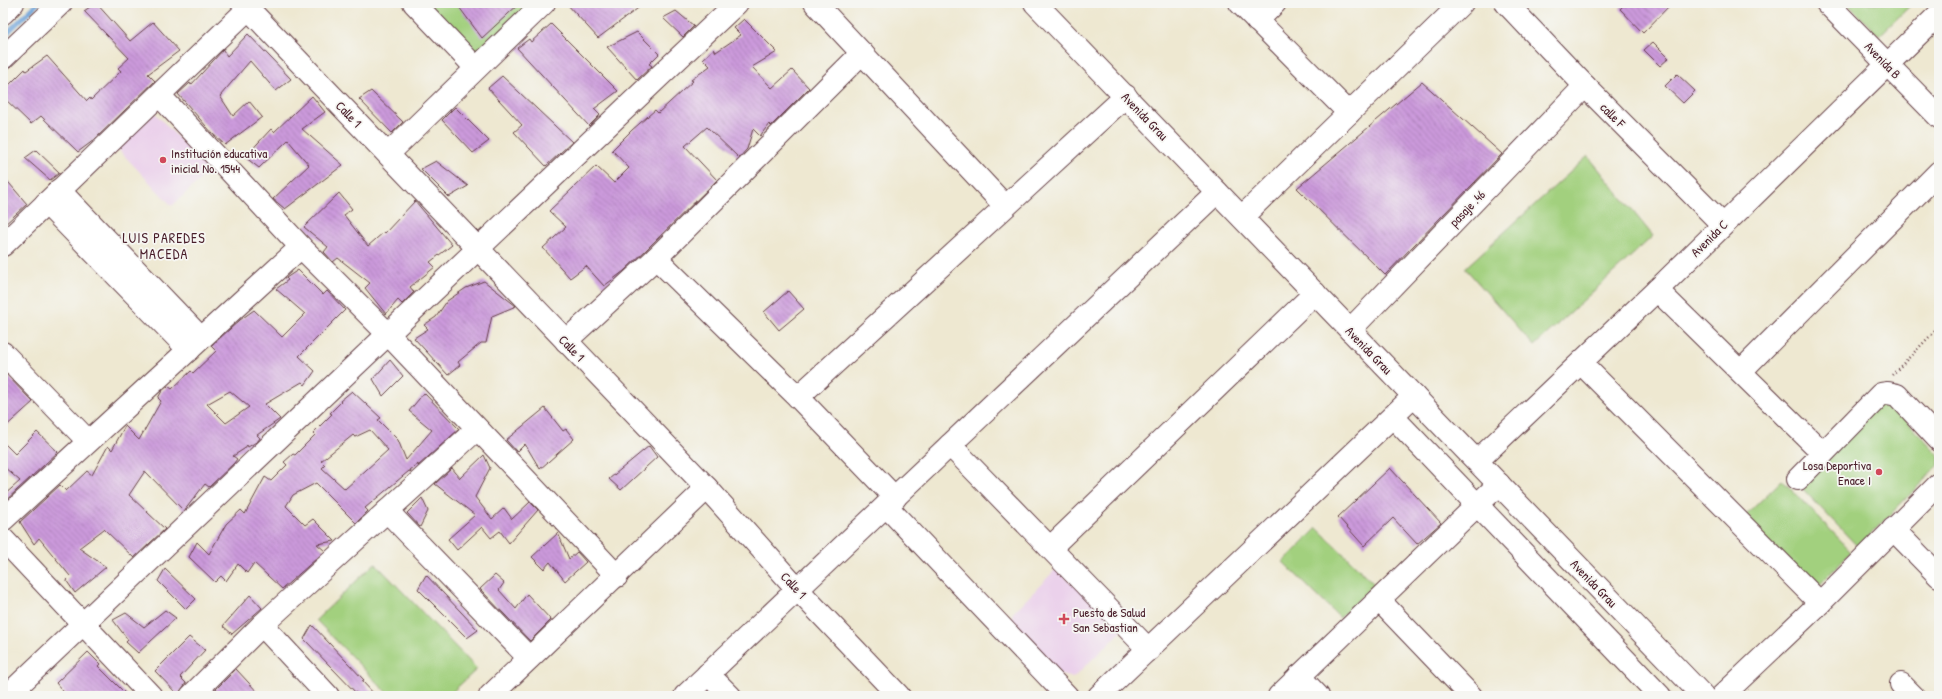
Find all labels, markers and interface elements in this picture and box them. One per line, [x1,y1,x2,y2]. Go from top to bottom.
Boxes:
street label: Avenida B [1861,37,1905,83]
street label: Avenida Grau [1118,88,1172,144]
street label: Calle 1 [332,97,366,131]
street label: calle F [1596,98,1630,132]
place label: Institución educativa inicial No. 1544 [171,144,267,177]
marker: Institución educativa inicial No. 1544 [158,155,168,165]
street label: pasaje .46 [1445,186,1489,230]
street label: Avenida C [1686,215,1732,261]
district label: LUIS PAREDES MACEDA [122,228,206,263]
street label: Avenida Grau [1342,322,1396,378]
street label: Calle 1 [555,331,589,365]
place label: Losa Deportiva Enace I [1803,456,1871,489]
marker: Losa Deportiva Enace I [1874,467,1884,477]
street label: Avenida Grau [1567,555,1621,611]
street label: Calle 1 [777,568,811,603]
place label: Puesto de Salud San Sebastian [1073,603,1145,636]
marker: Puesto de Salud San Sebastian [1058,613,1070,625]

